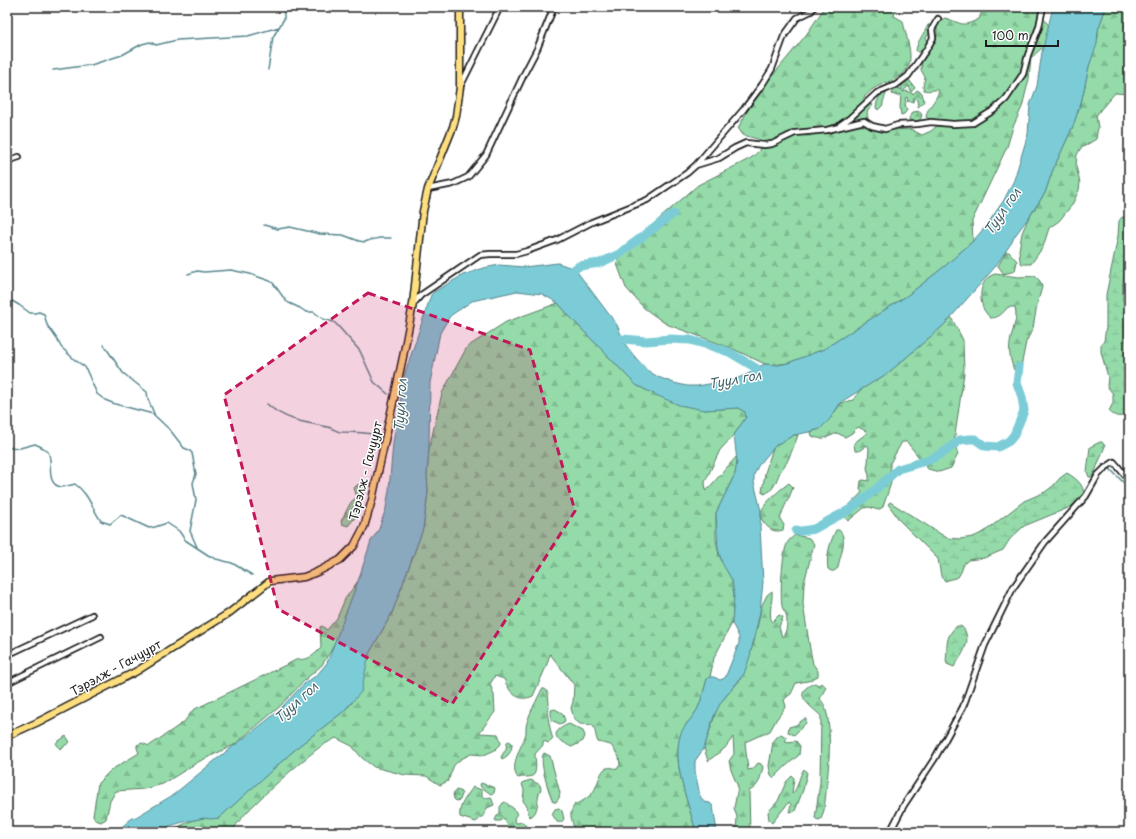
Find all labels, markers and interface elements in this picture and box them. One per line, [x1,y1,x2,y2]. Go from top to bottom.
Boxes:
scale bar [986,22,1058,48]
text: 100 m [992,26,1029,44]
water label: Туул гол [979,183,1025,238]
water label: Туул гол [707,365,763,392]
water label: Туул гол [388,378,411,432]
street label: Тэрэлж - Гачуурт [344,419,386,522]
street label: Тэрэлж - Гачуурт [67,635,164,700]
water label: Туул гол [270,677,322,726]

